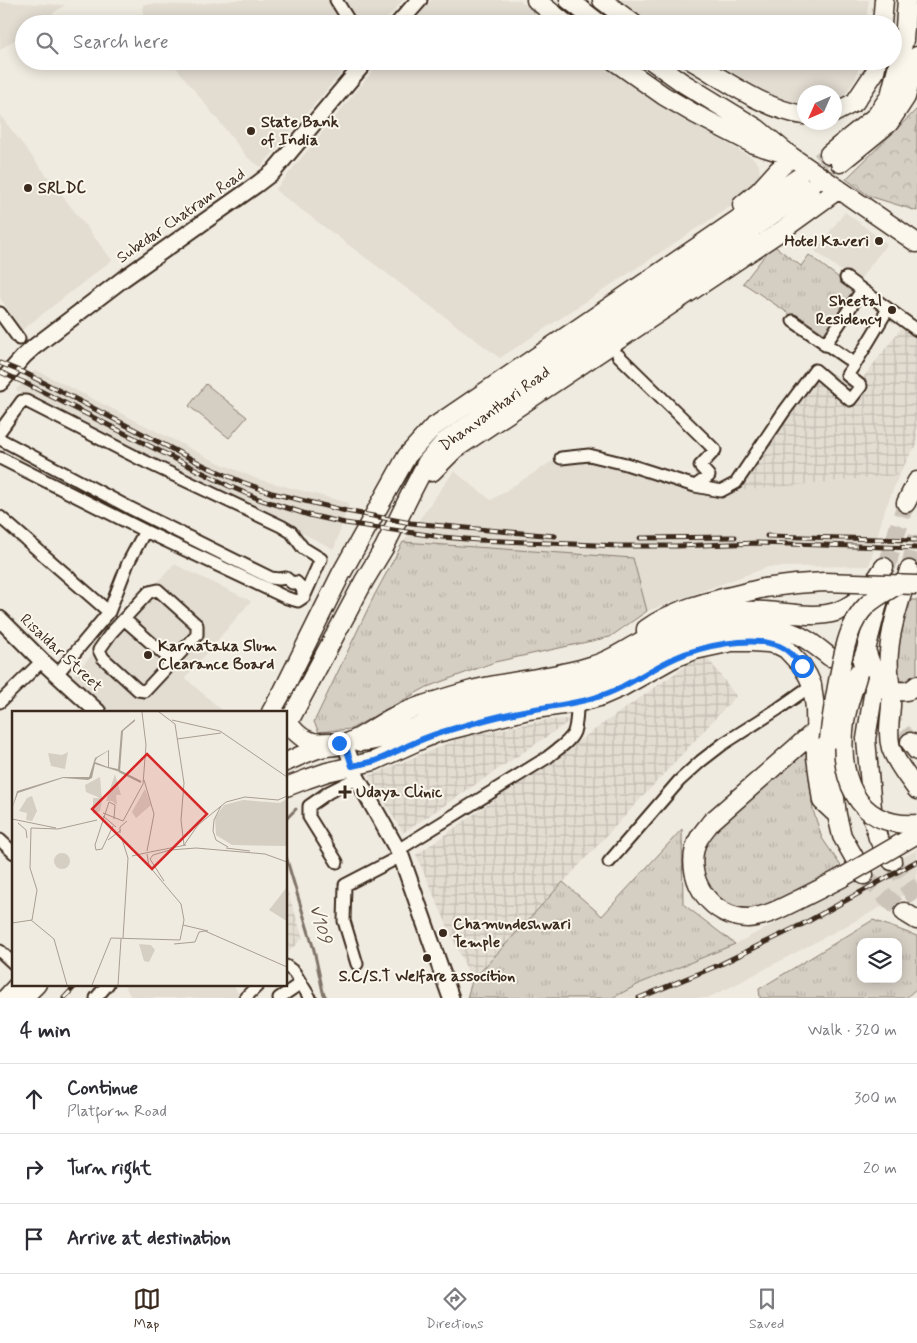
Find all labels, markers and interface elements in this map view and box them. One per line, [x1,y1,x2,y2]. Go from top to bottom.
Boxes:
search box [15,15,902,70]
icon: search [33,29,61,57]
text: Search here [73,30,169,55]
north arrow [797,85,842,130]
place label: State Bank of India [261,112,339,151]
marker: State Bank of India [245,125,257,137]
street label: Subedar Chatram Road [113,164,249,268]
place label: SRLDC [38,178,86,199]
marker: SRLDC [22,182,34,194]
place label: Hotel Kaveri [784,231,869,252]
marker: Hotel Kaveri [873,235,885,247]
place label: Sheetal Residency [816,291,882,330]
marker: Sheetal Residency [886,304,898,316]
street label: Dhanvanthari Road [435,362,555,456]
street label: Risaldar Street [15,609,107,697]
place label: Karnataka Slum Clearance Board [158,636,277,675]
marker: Karnataka Slum Clearance Board [142,649,154,661]
route start [791,655,814,678]
inset map [12,711,288,986]
route end [328,732,351,755]
place label: Udaya Clinic [356,782,443,803]
marker: Udaya Clinic [338,785,352,799]
water label: V109 [303,902,337,948]
place label: Chamundeshwari Temple [453,914,571,953]
marker: Chamundeshwari Temple [437,927,449,939]
map controls [857,938,902,983]
button: layers [857,938,902,983]
marker: S.C/S.T Welfare assocition [421,952,433,964]
place label: S.C/S.T Welfare assocition [339,966,515,987]
text: 4 min [20,1017,71,1045]
text: Walk · 320 m [808,1020,897,1041]
text: Continue [67,1076,138,1101]
icon: ahead [20,1085,48,1113]
text: 300 m [854,1088,897,1109]
text: Platform Road [67,1101,167,1122]
icon: right [20,1155,48,1183]
text: Turn right [67,1156,151,1181]
text: 20 m [863,1158,897,1179]
icon: arrive [20,1225,48,1253]
text: Arrive at destination [67,1226,231,1251]
tab: Map [133,1285,161,1333]
tab: Directions [426,1285,484,1333]
tab: Saved [749,1285,784,1333]

